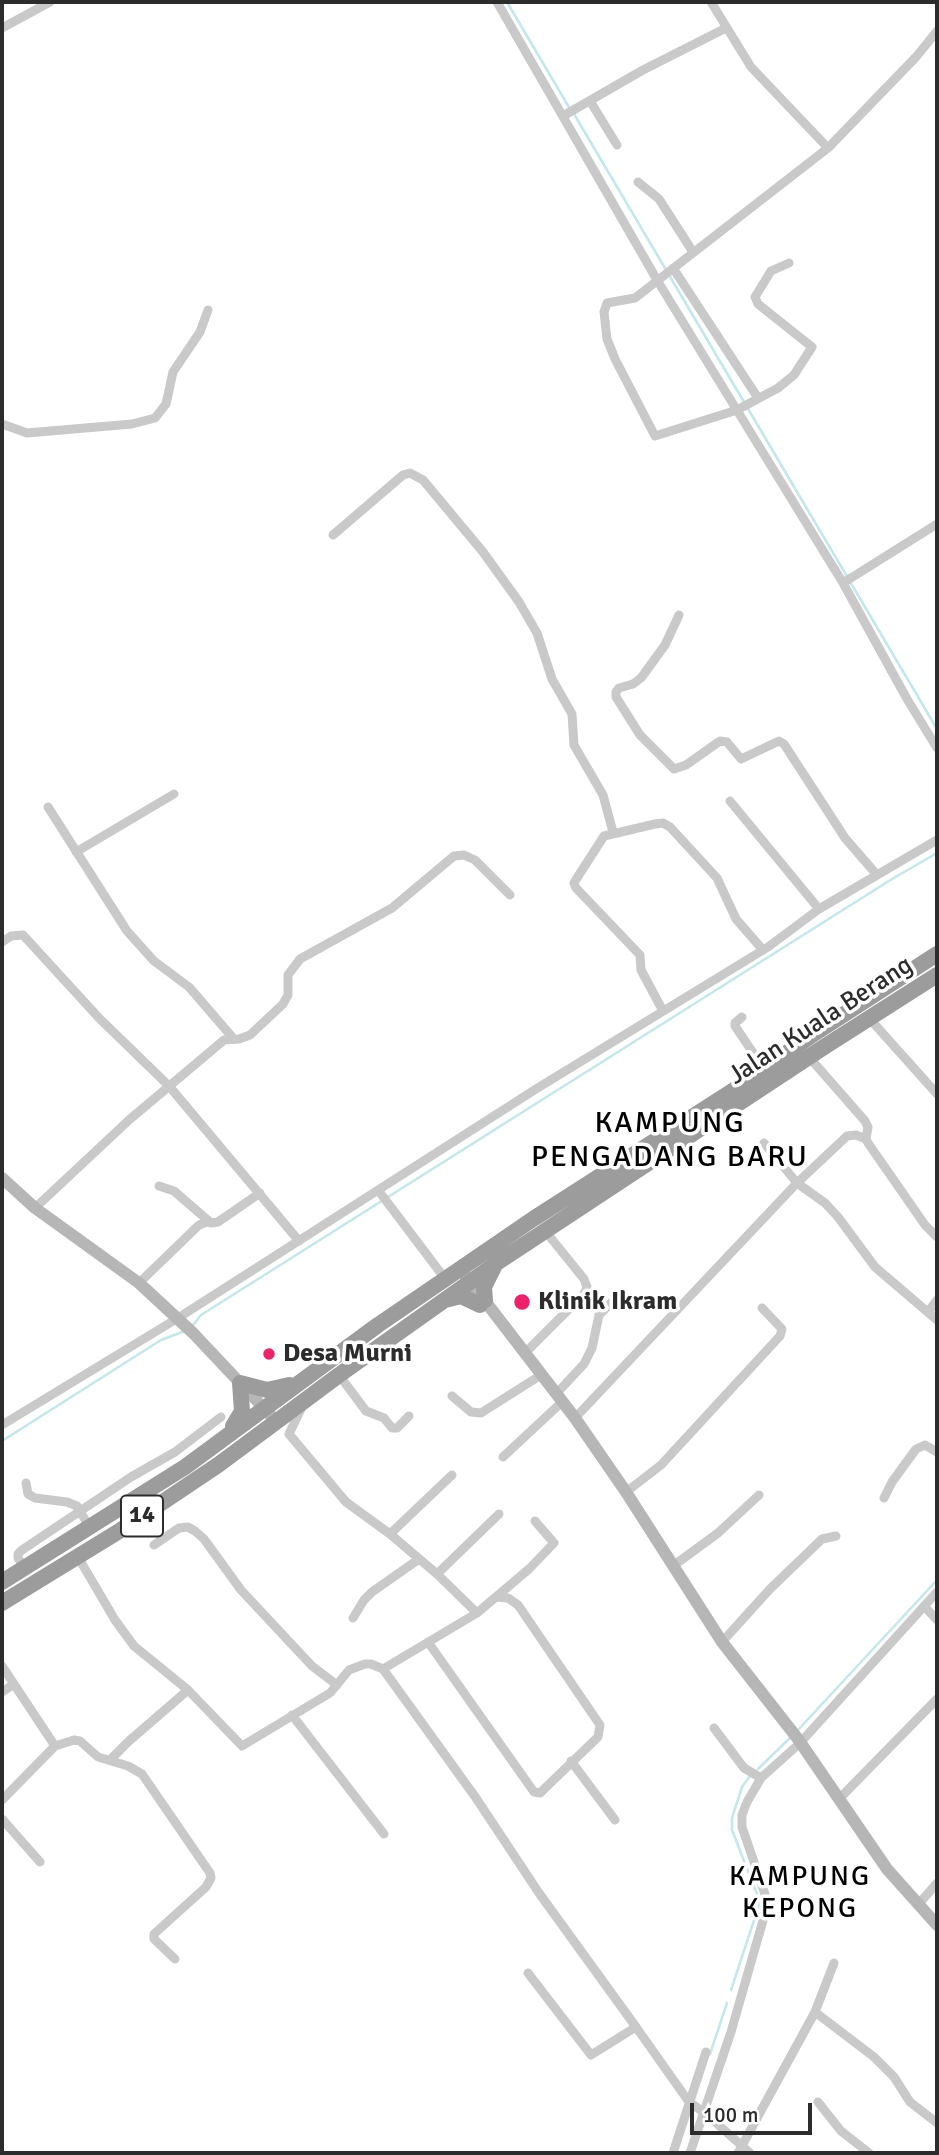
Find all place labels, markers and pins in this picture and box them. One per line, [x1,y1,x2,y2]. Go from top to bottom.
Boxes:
place label: Klinik Ikram [538,1286,677,1318]
marker: Klinik Ikram [512,1292,532,1312]
place label: Desa Murni [283,1338,412,1370]
marker: Desa Murni [261,1346,277,1362]

